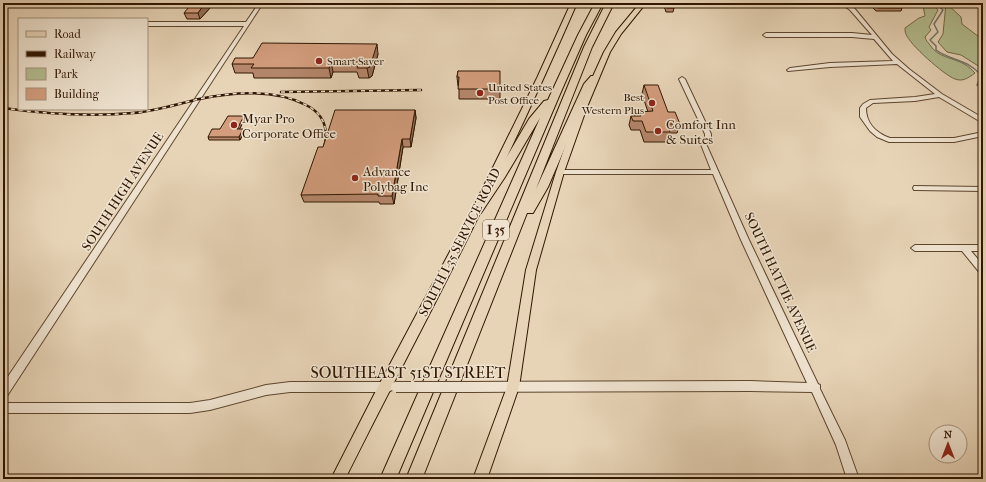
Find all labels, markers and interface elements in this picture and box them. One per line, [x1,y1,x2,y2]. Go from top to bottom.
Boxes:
legend [18,18,148,110]
text: Road [54,27,81,41]
text: Railway [54,47,96,61]
place label: Smart Saver [327,55,384,68]
marker: Smart Saver [314,56,324,66]
text: Park [54,67,79,81]
place label: United States Post Office [488,81,552,107]
text: Building [54,87,99,101]
marker: United States Post Office [475,88,485,98]
place label: Best Western Plus [581,91,644,117]
marker: Best Western Plus [647,98,657,108]
place label: Myar Pro Corporate Office [242,111,336,141]
place label: Comfort Inn & Suites [666,117,736,147]
marker: Myar Pro Corporate Office [229,120,239,130]
marker: Comfort Inn & Suites [653,126,663,136]
street label: SOUTH HIGH AVENUE [79,129,166,253]
place label: Advance Polybag Inc [362,164,428,194]
street label: SOUTH I-35 SERVICE ROAD [415,165,504,319]
marker: Advance Polybag Inc [350,173,360,183]
street label: SOUTH HATTIE AVENUE [741,210,820,355]
road number: I 35 [483,220,509,240]
street label: SOUTHEAST 51ST STREET [310,363,506,382]
north arrow [928,424,968,464]
text: N [944,428,953,441]

